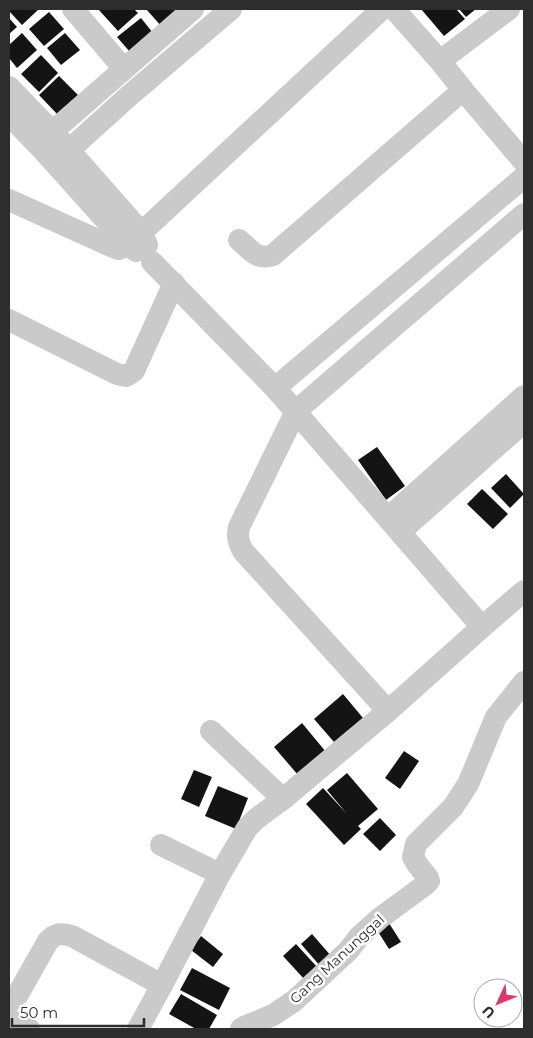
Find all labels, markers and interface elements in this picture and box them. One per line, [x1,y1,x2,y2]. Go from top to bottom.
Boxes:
street label: Gang Manunggal [286,910,388,1008]
north arrow [473,978,523,1028]
scale bar [12,996,145,1028]
text: U [478,1002,499,1022]
text: 50 m [20,1003,58,1022]

